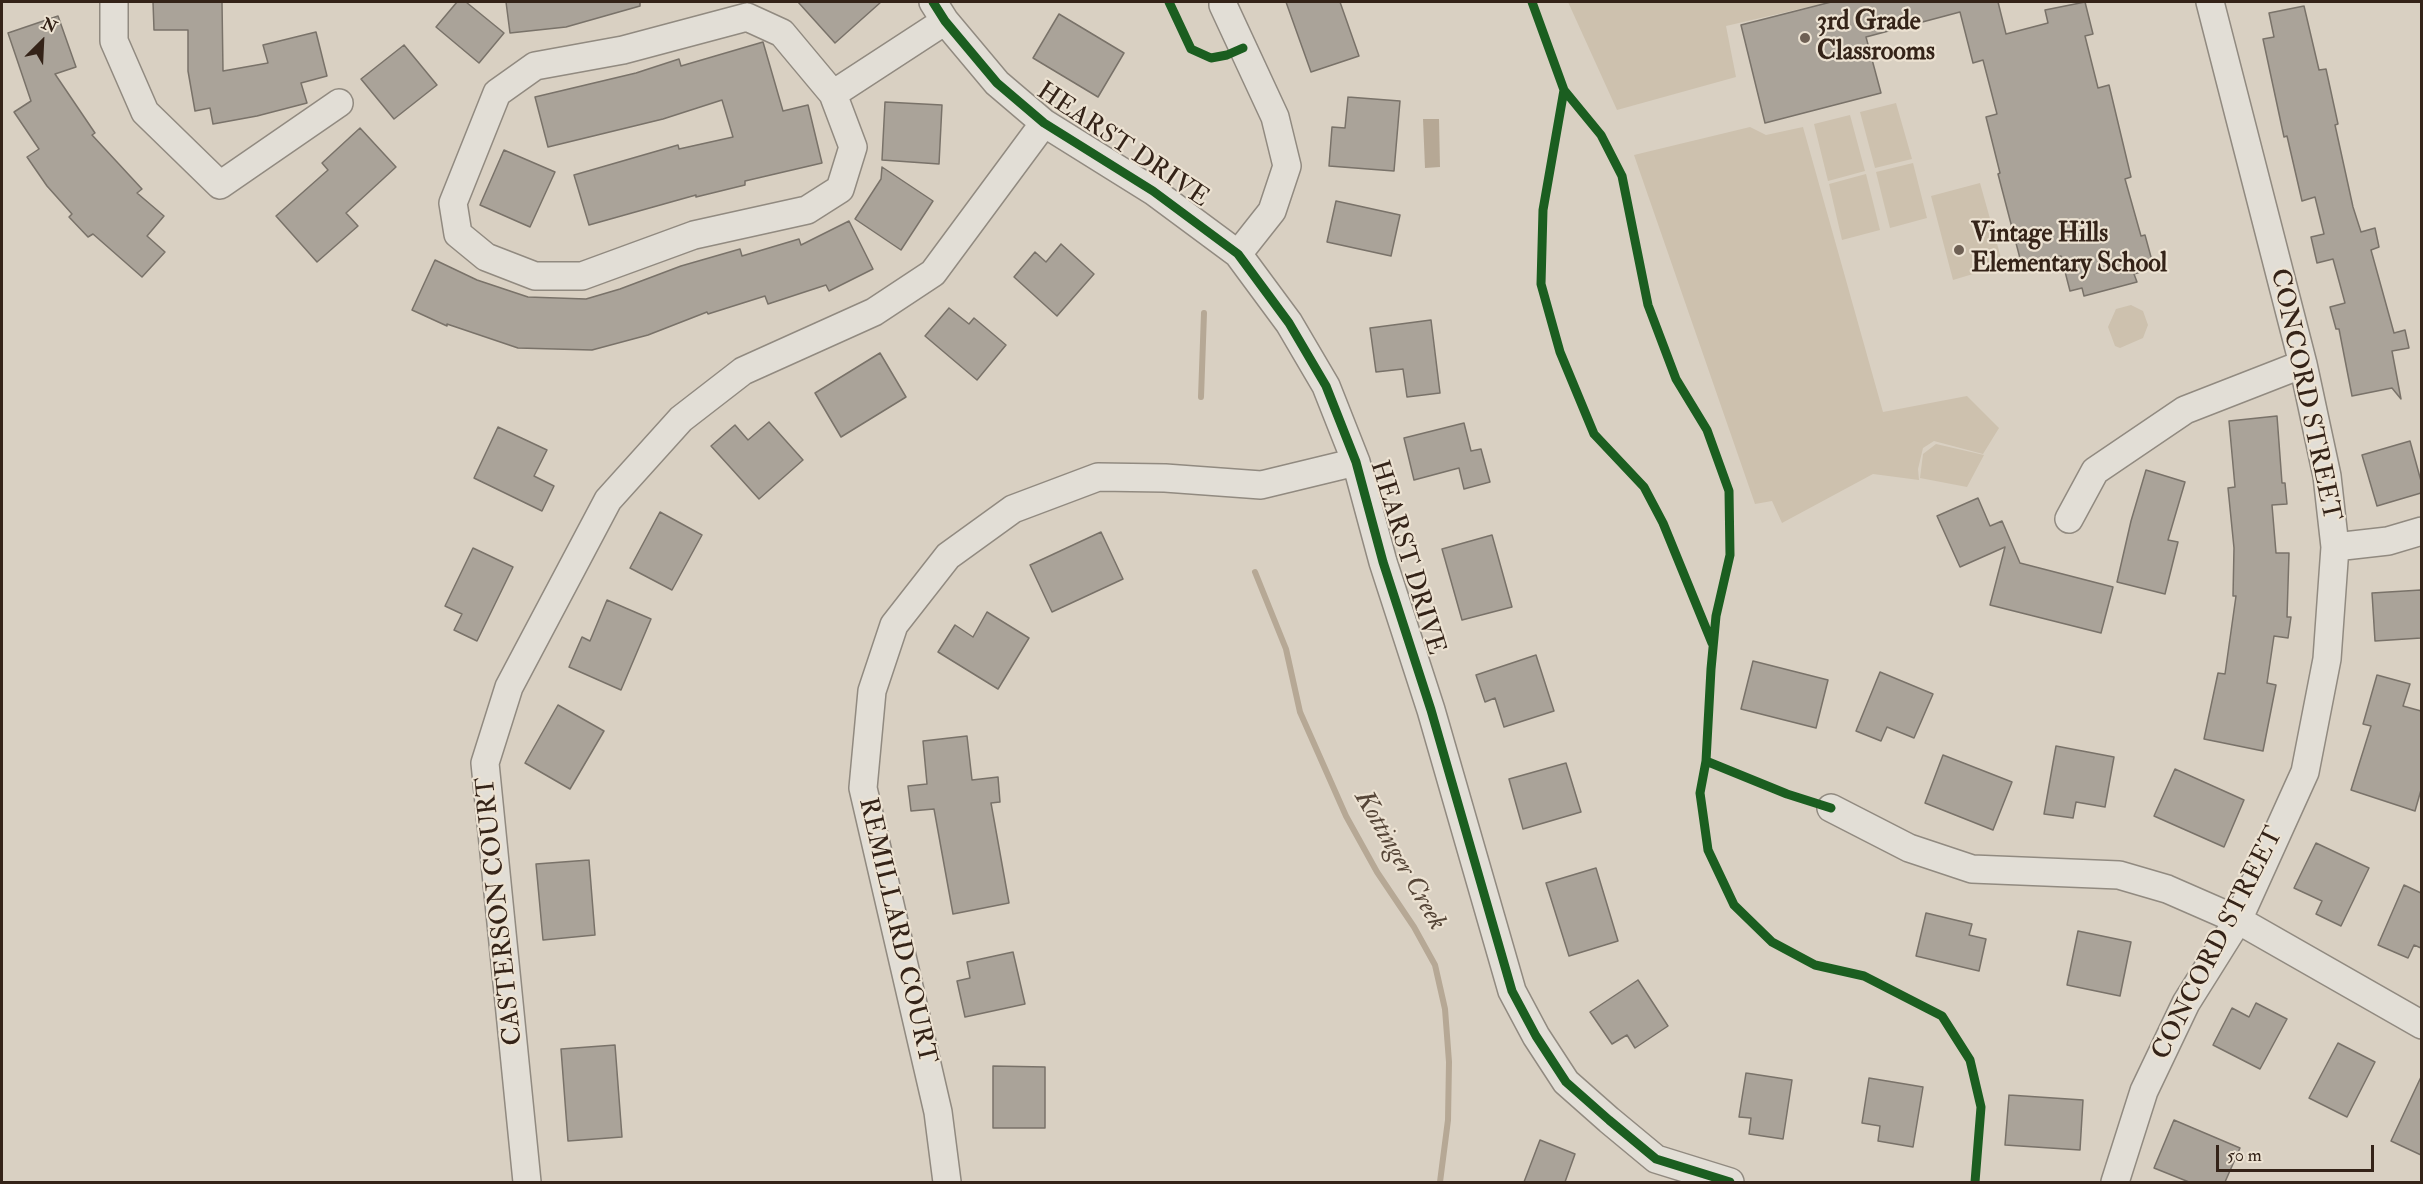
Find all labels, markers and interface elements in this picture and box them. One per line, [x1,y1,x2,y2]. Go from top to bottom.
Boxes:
place label: 3rd Grade Classrooms [1817,7,1935,68]
north arrow [12,12,72,72]
text: N [39,14,60,38]
marker: 3rd Grade Classrooms [1798,31,1812,45]
street label: HEARST DRIVE [1030,77,1214,215]
place label: Vintage Hills Elementary School [1971,219,2167,280]
marker: Vintage Hills Elementary School [1952,243,1966,257]
street label: CONCORD STREET [2262,266,2346,524]
street label: HEARST DRIVE [1362,457,1450,659]
street label: CASTERSON COURT [471,775,531,1047]
water label: Kottinger Creek [1346,785,1452,937]
street label: REMILLARD COURT [850,795,942,1067]
street label: CONCORD STREET [2147,822,2291,1066]
scale bar [2219,1133,2376,1171]
text: 50 m [2227,1144,2262,1167]

